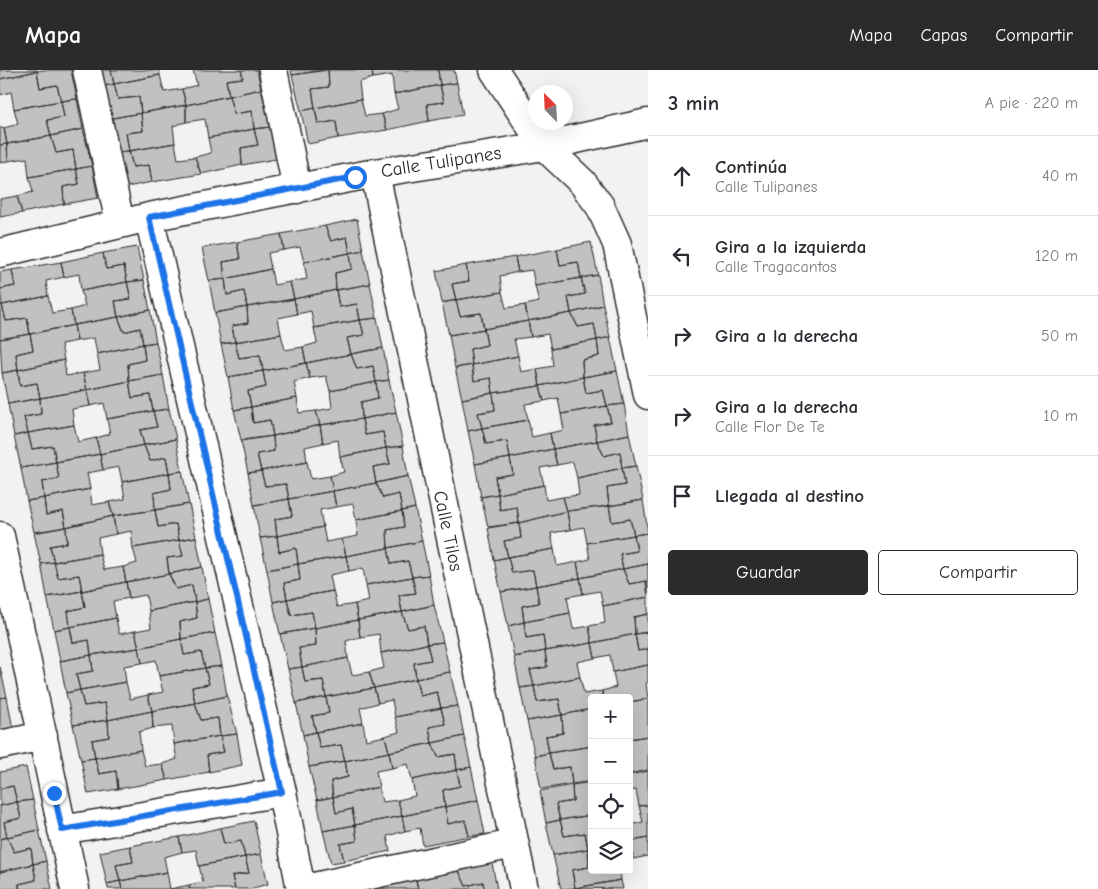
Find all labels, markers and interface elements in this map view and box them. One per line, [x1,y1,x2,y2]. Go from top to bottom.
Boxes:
text: Mapa [25,21,81,49]
text: Mapa [849,25,892,46]
text: Capas [920,25,967,46]
text: Compartir [995,25,1073,46]
north arrow [528,85,573,130]
text: 3 min [668,91,719,115]
text: A pie · 220 m [985,94,1078,112]
street label: Calle Tulipanes [379,142,503,182]
text: Continúa [715,156,787,178]
icon: ahead [668,162,696,190]
route start [344,166,367,189]
text: 40 m [1042,167,1078,185]
text: Calle Tulipanes [715,178,817,196]
text: Gira a la izquierda [715,236,866,258]
icon: left [668,242,696,270]
text: 120 m [1035,247,1078,265]
text: Calle Tragacantos [715,258,837,276]
icon: right [668,322,696,350]
text: Gira a la derecha [715,325,858,347]
text: 50 m [1041,327,1078,345]
text: Gira a la derecha [715,396,858,418]
icon: right [668,402,696,430]
text: 10 m [1043,407,1078,425]
text: Calle Flor De Te [715,418,825,436]
icon: arrive [668,482,696,510]
text: Llegada al destino [715,485,864,507]
street label: Calle Tilos [429,489,467,573]
button: Guardar [668,550,868,595]
button: Compartir [878,550,1078,595]
map controls [588,694,633,874]
button: + [588,694,633,739]
button: − [588,739,633,784]
route end [43,782,66,805]
button: locate [588,784,633,829]
button: layers [588,829,633,874]

